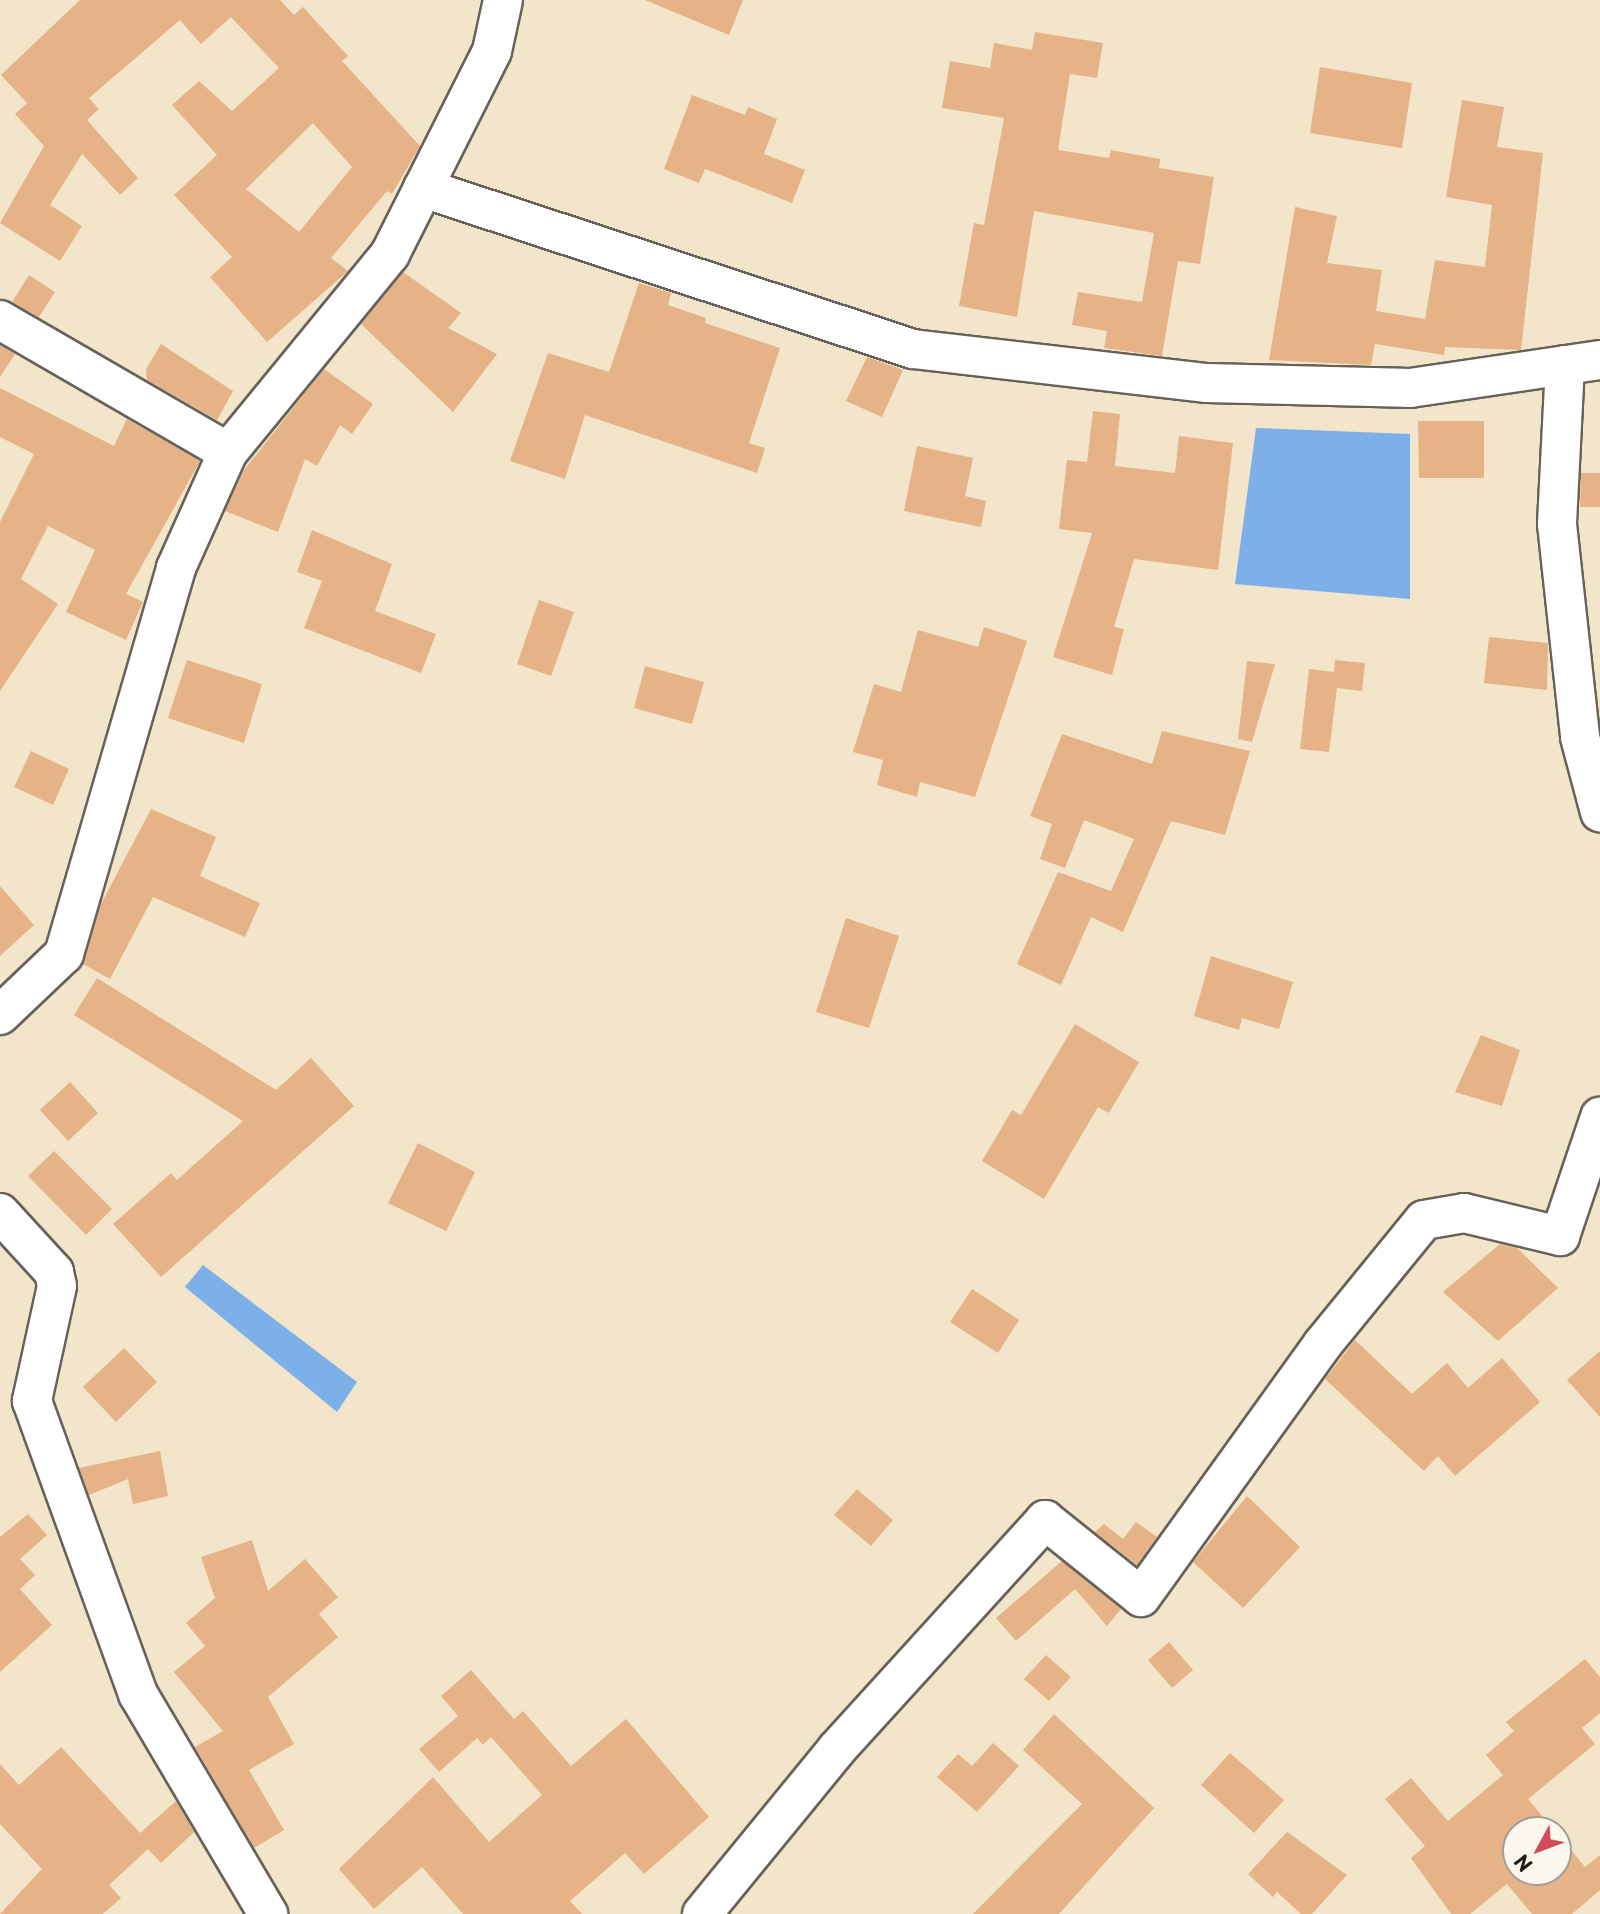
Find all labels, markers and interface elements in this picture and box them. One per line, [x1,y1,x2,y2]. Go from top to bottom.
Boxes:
north arrow [1502,1816,1572,1886]
text: N [1507,1849,1538,1878]

